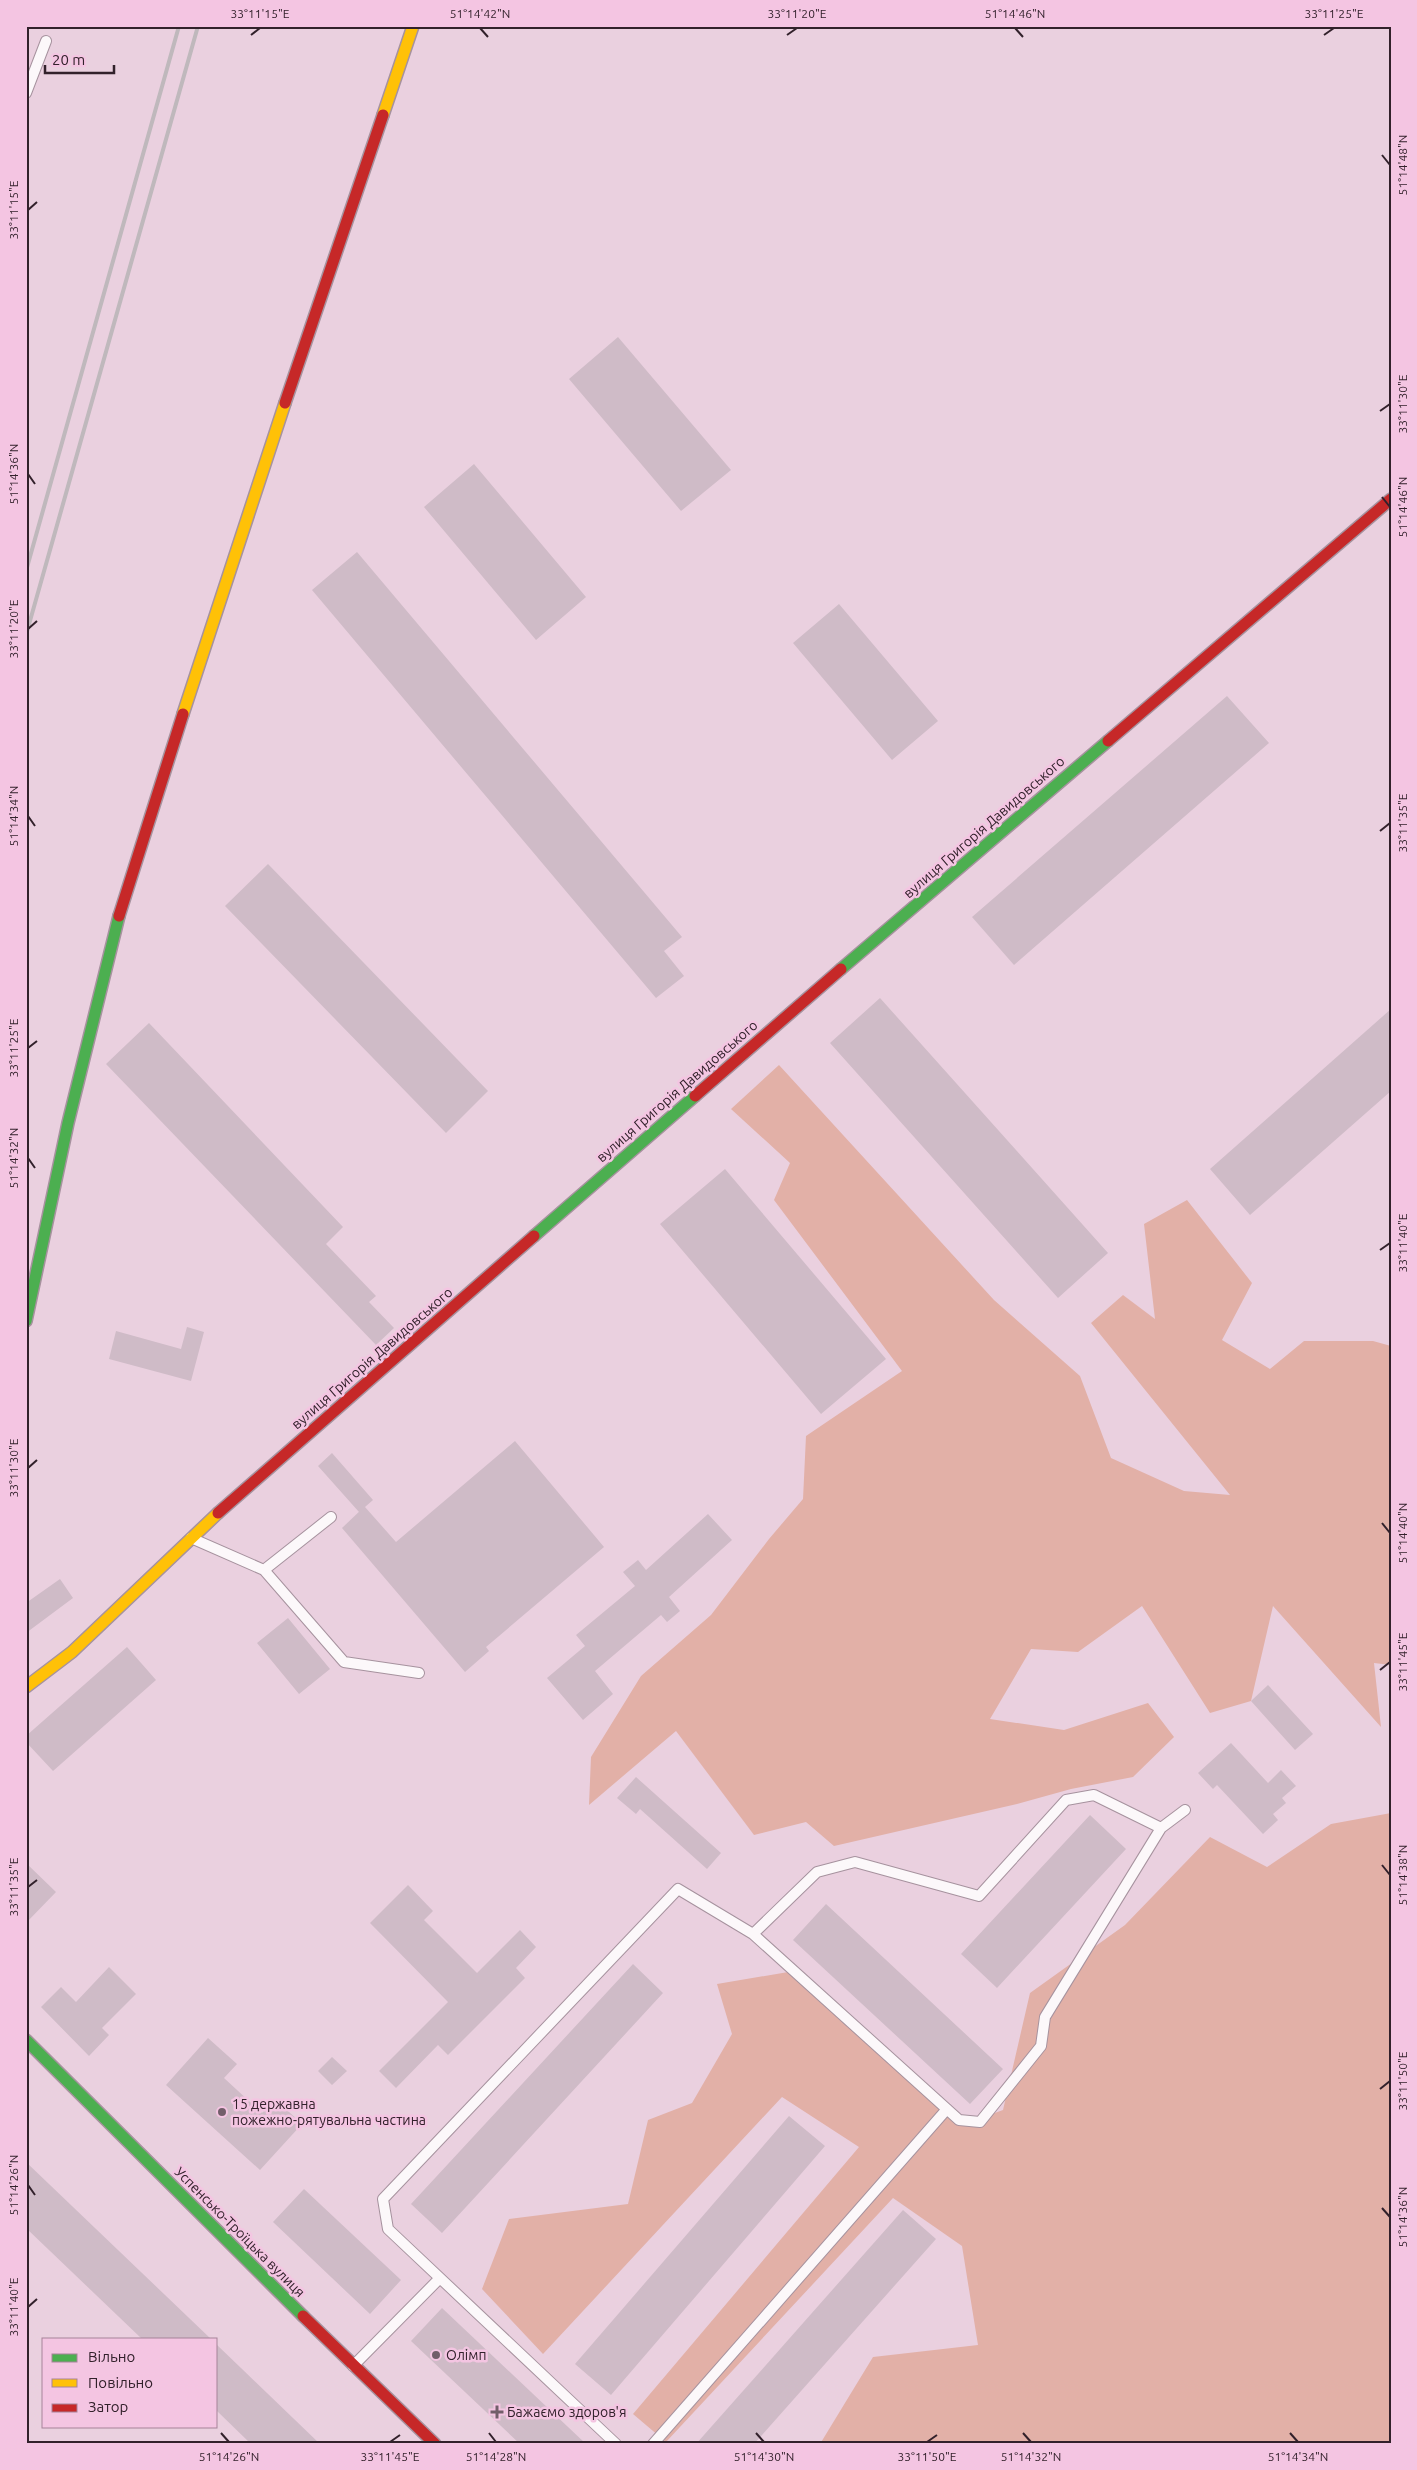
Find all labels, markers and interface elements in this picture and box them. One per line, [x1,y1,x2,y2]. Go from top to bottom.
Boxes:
text: 33°11'15"E [231,7,290,20]
text: 51°14'42"N [450,7,510,20]
text: 33°11'20"E [768,7,827,20]
text: 51°14'46"N [985,7,1045,20]
text: 33°11'25"E [1305,7,1364,20]
scale bar [45,42,114,74]
text: 20 m [52,51,85,68]
text: 51°14'48"N [1396,135,1409,195]
text: 33°11'15"E [7,180,20,239]
text: 33°11'30"E [1396,374,1409,433]
text: 51°14'36"N [7,444,20,504]
text: 51°14'46"N [1396,477,1409,537]
text: 33°11'20"E [7,599,20,658]
street label: вулиця Григорія Давидовського [900,753,1068,901]
text: 51°14'34"N [7,786,20,846]
text: 33°11'35"E [1396,793,1409,852]
street label: вулиця Григорія Давидовського [593,1017,761,1165]
text: 33°11'25"E [7,1018,20,1077]
text: 51°14'32"N [7,1128,20,1188]
text: 33°11'40"E [1396,1213,1409,1272]
street label: вулиця Григорія Давидовського [288,1284,456,1432]
text: 33°11'30"E [7,1438,20,1497]
text: 51°14'40"N [1396,1503,1409,1563]
text: 33°11'45"E [1396,1632,1409,1691]
text: 51°14'38"N [1396,1845,1409,1905]
text: 33°11'35"E [7,1857,20,1916]
text: 33°11'50"E [1396,2051,1409,2110]
place label: 15 державна пожежно-рятувальна частина [232,2096,426,2128]
marker: 15 державна пожежно-рятувальна частина [216,2106,228,2118]
text: 51°14'26"N [7,2155,20,2215]
street label: Успенсько-Троїцька вулиця [172,2164,308,2300]
text: 51°14'36"N [1396,2187,1409,2247]
text: 33°11'40"E [7,2277,20,2336]
legend [42,2338,218,2428]
place label: Олімп [446,2347,486,2363]
text: Вільно [88,2348,135,2365]
marker: Олімп [430,2349,442,2361]
text: Повільно [88,2374,153,2391]
text: Затор [88,2398,128,2415]
place label: Бажаємо здоров'я [507,2404,626,2420]
marker: Бажаємо здоров'я [491,2406,503,2418]
text: 51°14'26"N [199,2450,259,2463]
text: 33°11'45"E [361,2450,420,2463]
text: 51°14'28"N [466,2450,526,2463]
text: 51°14'30"N [734,2450,794,2463]
text: 33°11'50"E [898,2450,957,2463]
text: 51°14'32"N [1001,2450,1061,2463]
text: 51°14'34"N [1268,2450,1328,2463]

